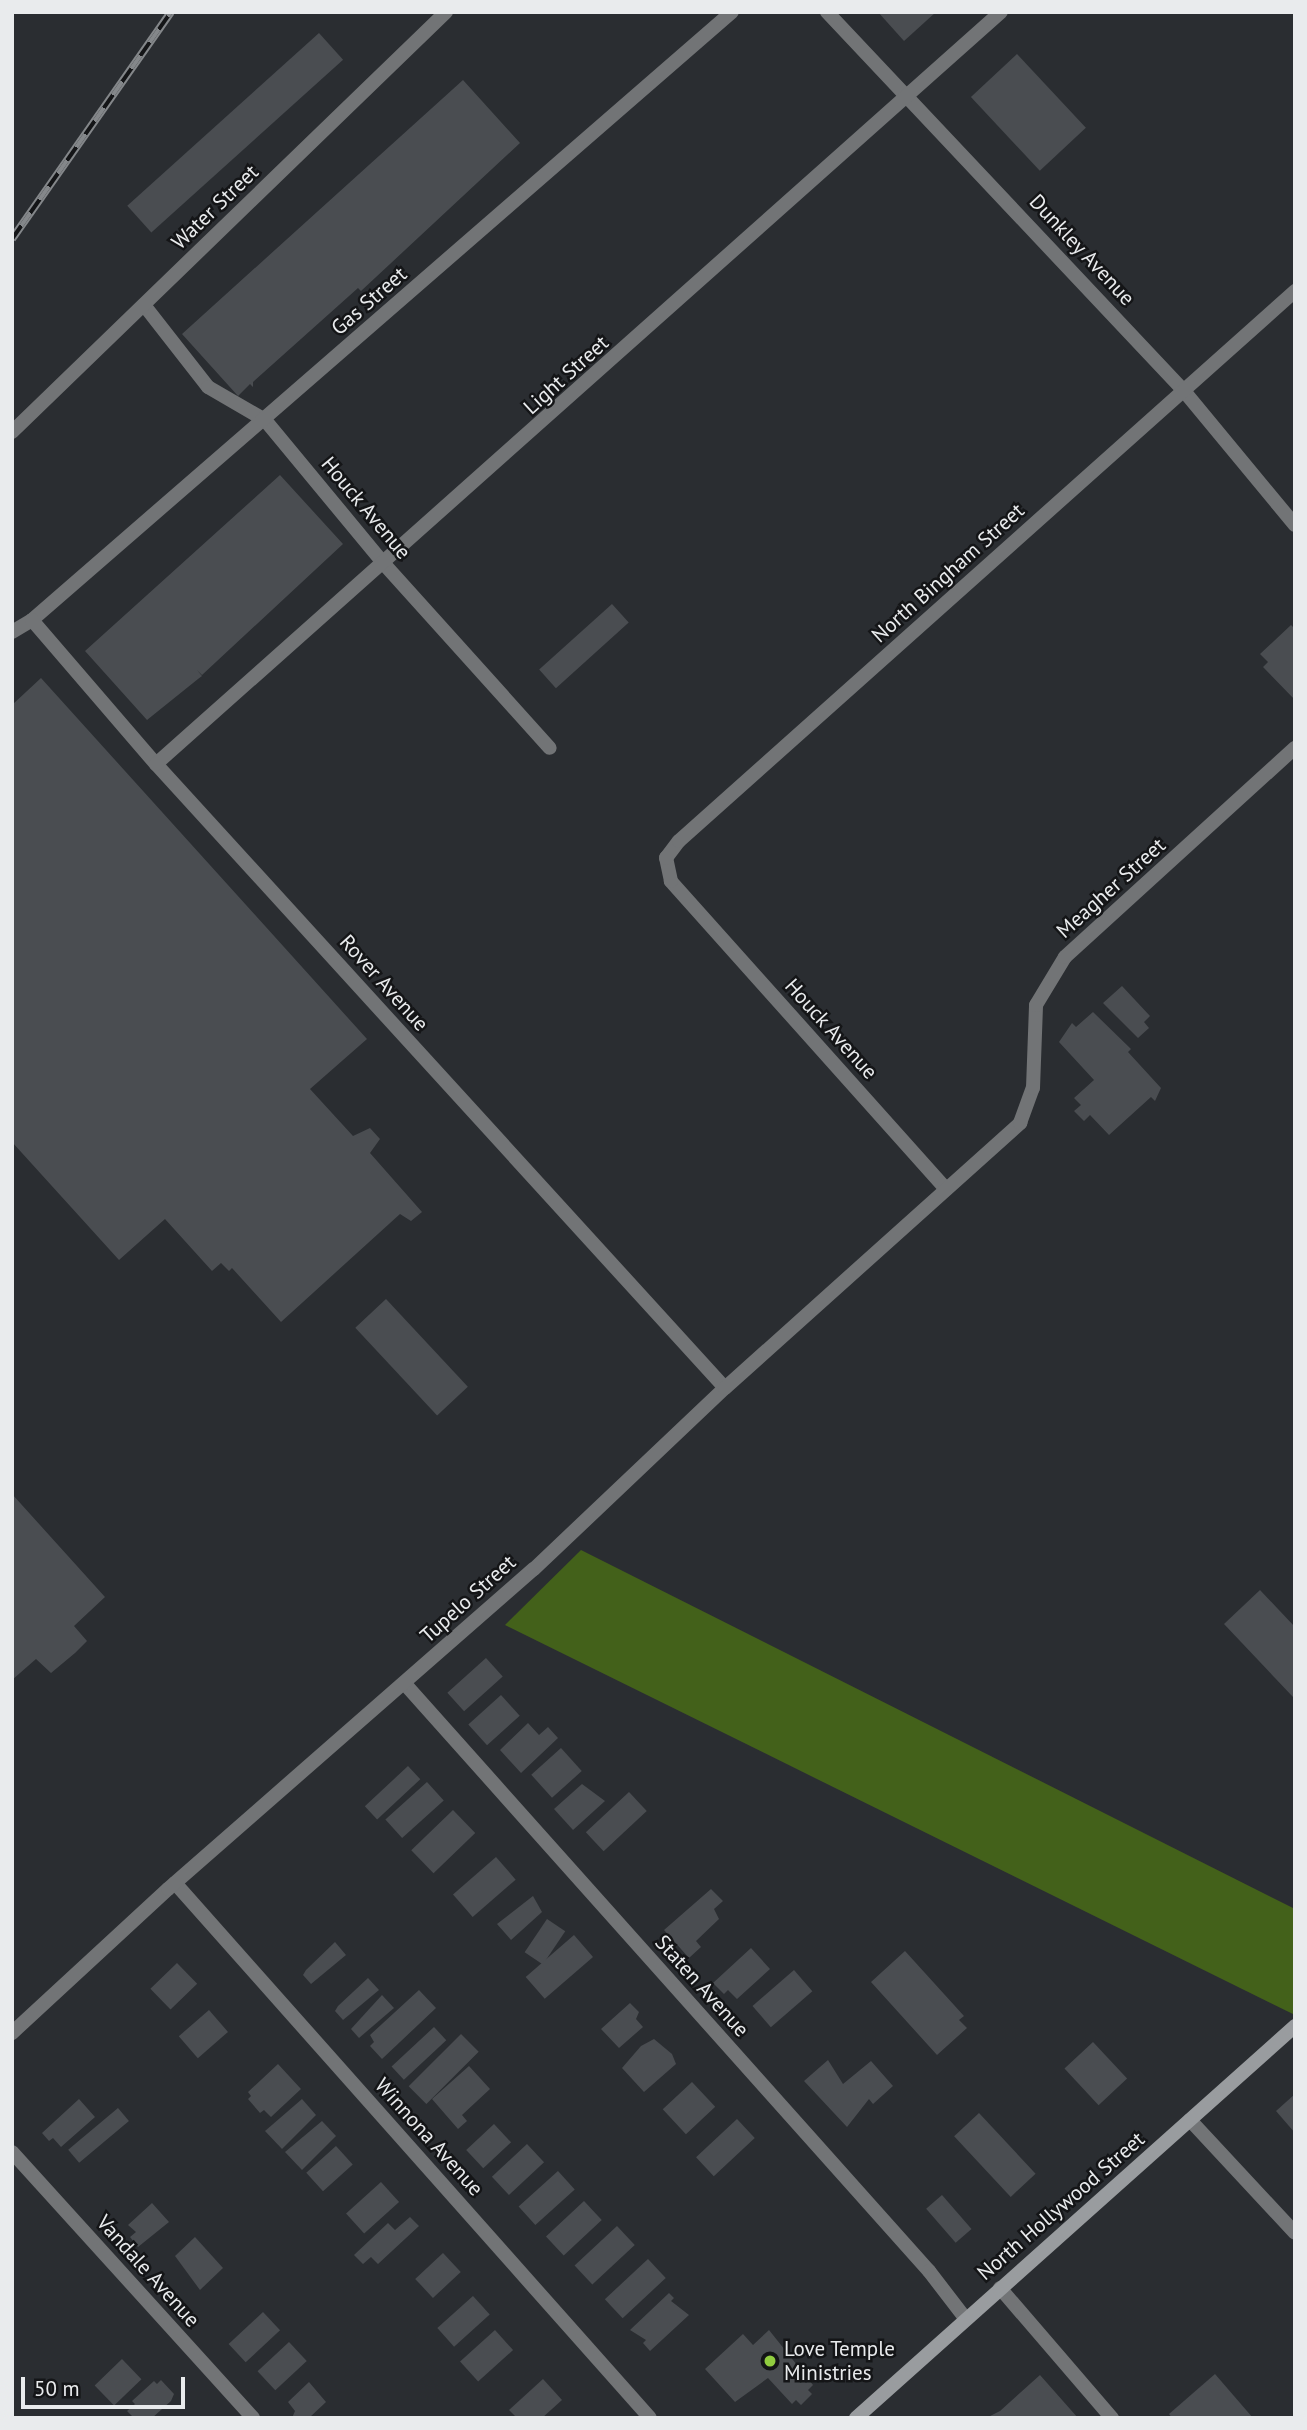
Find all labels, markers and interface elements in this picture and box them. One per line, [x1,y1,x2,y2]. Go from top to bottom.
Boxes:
street label: Water Street [166,159,264,255]
street label: Dunkley Avenue [1024,189,1140,311]
street label: Gas Street [326,262,412,340]
street label: Light Street [518,330,614,420]
street label: Houck Avenue [315,451,417,565]
street label: North Bingham Street [867,498,1029,648]
street label: Meagher Street [1051,833,1171,943]
street label: Rover Avenue [334,929,434,1037]
street label: Houck Avenue [779,973,883,1085]
street label: Tupelo Street [415,1550,521,1648]
street label: Staten Avenue [650,1930,754,2042]
street label: Winnona Avenue [369,2073,489,2201]
street label: North Hollywood Street [972,2127,1150,2285]
street label: Vandale Avenue [91,2210,205,2332]
place label: Love Temple Ministries [784,2336,896,2386]
marker: Love Temple Ministries [762,2353,778,2369]
scale bar [24,2364,189,2408]
text: 50 m [34,2375,80,2402]

